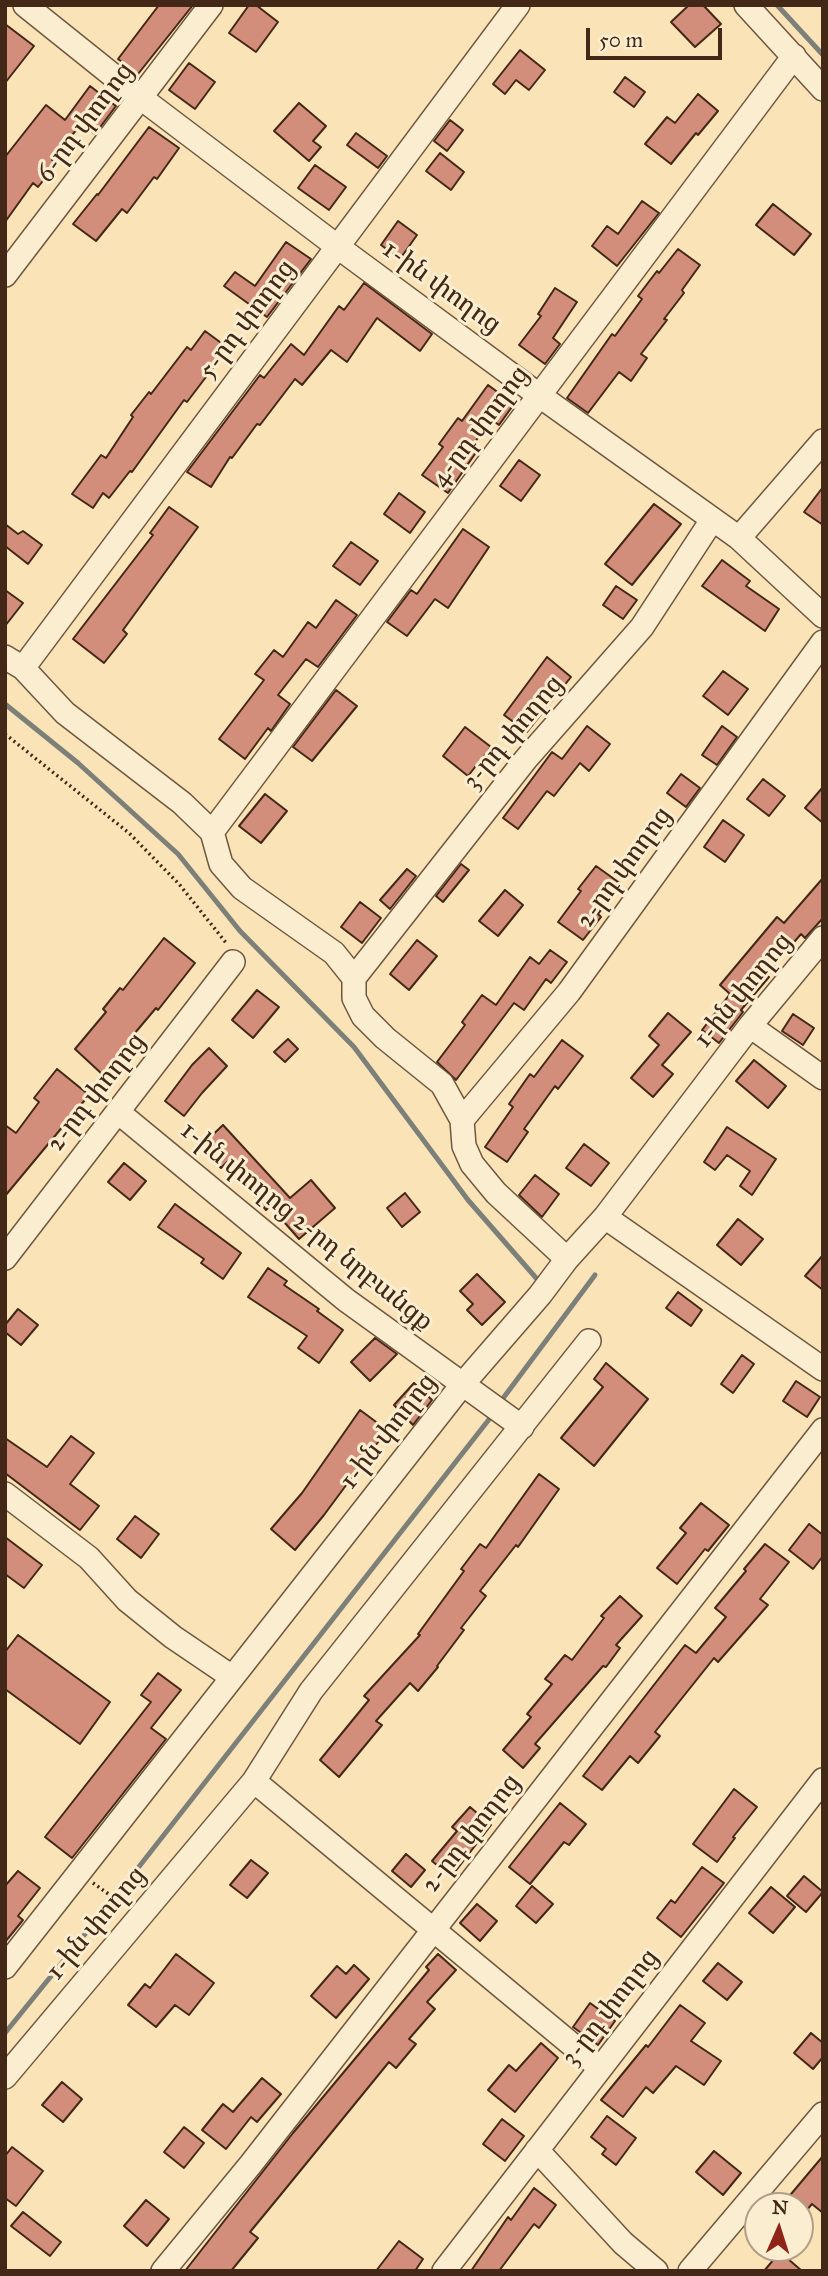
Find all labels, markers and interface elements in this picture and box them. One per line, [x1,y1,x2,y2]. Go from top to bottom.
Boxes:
scale bar [590,14,726,58]
text: 50 m [599,27,643,53]
street label: 6-րդ փողոց [31,57,141,189]
street label: 1-ին փողոց [376,235,506,341]
street label: 5-րդ փողոց [193,254,303,386]
street label: 4-րդ փողոց [425,360,537,494]
street label: 3-րդ փողոց [457,669,571,797]
street label: 2-րդ փողոց [571,801,679,935]
street label: 1-ին փողոց [688,927,800,1055]
street label: 2-րդ փողոց [41,1027,153,1159]
street label: 1-ին փողոց 2-րդ նրբանցք [174,1116,438,1338]
street label: 1-ին փողոց [334,1368,444,1496]
street label: 2-րդ փողոց [416,1768,528,1900]
street label: 1-ին փողոց [41,1861,153,1987]
street label: 3-րդ փողոց [556,1943,666,2073]
north arrow [744,2192,814,2262]
text: N [771,2196,789,2219]

